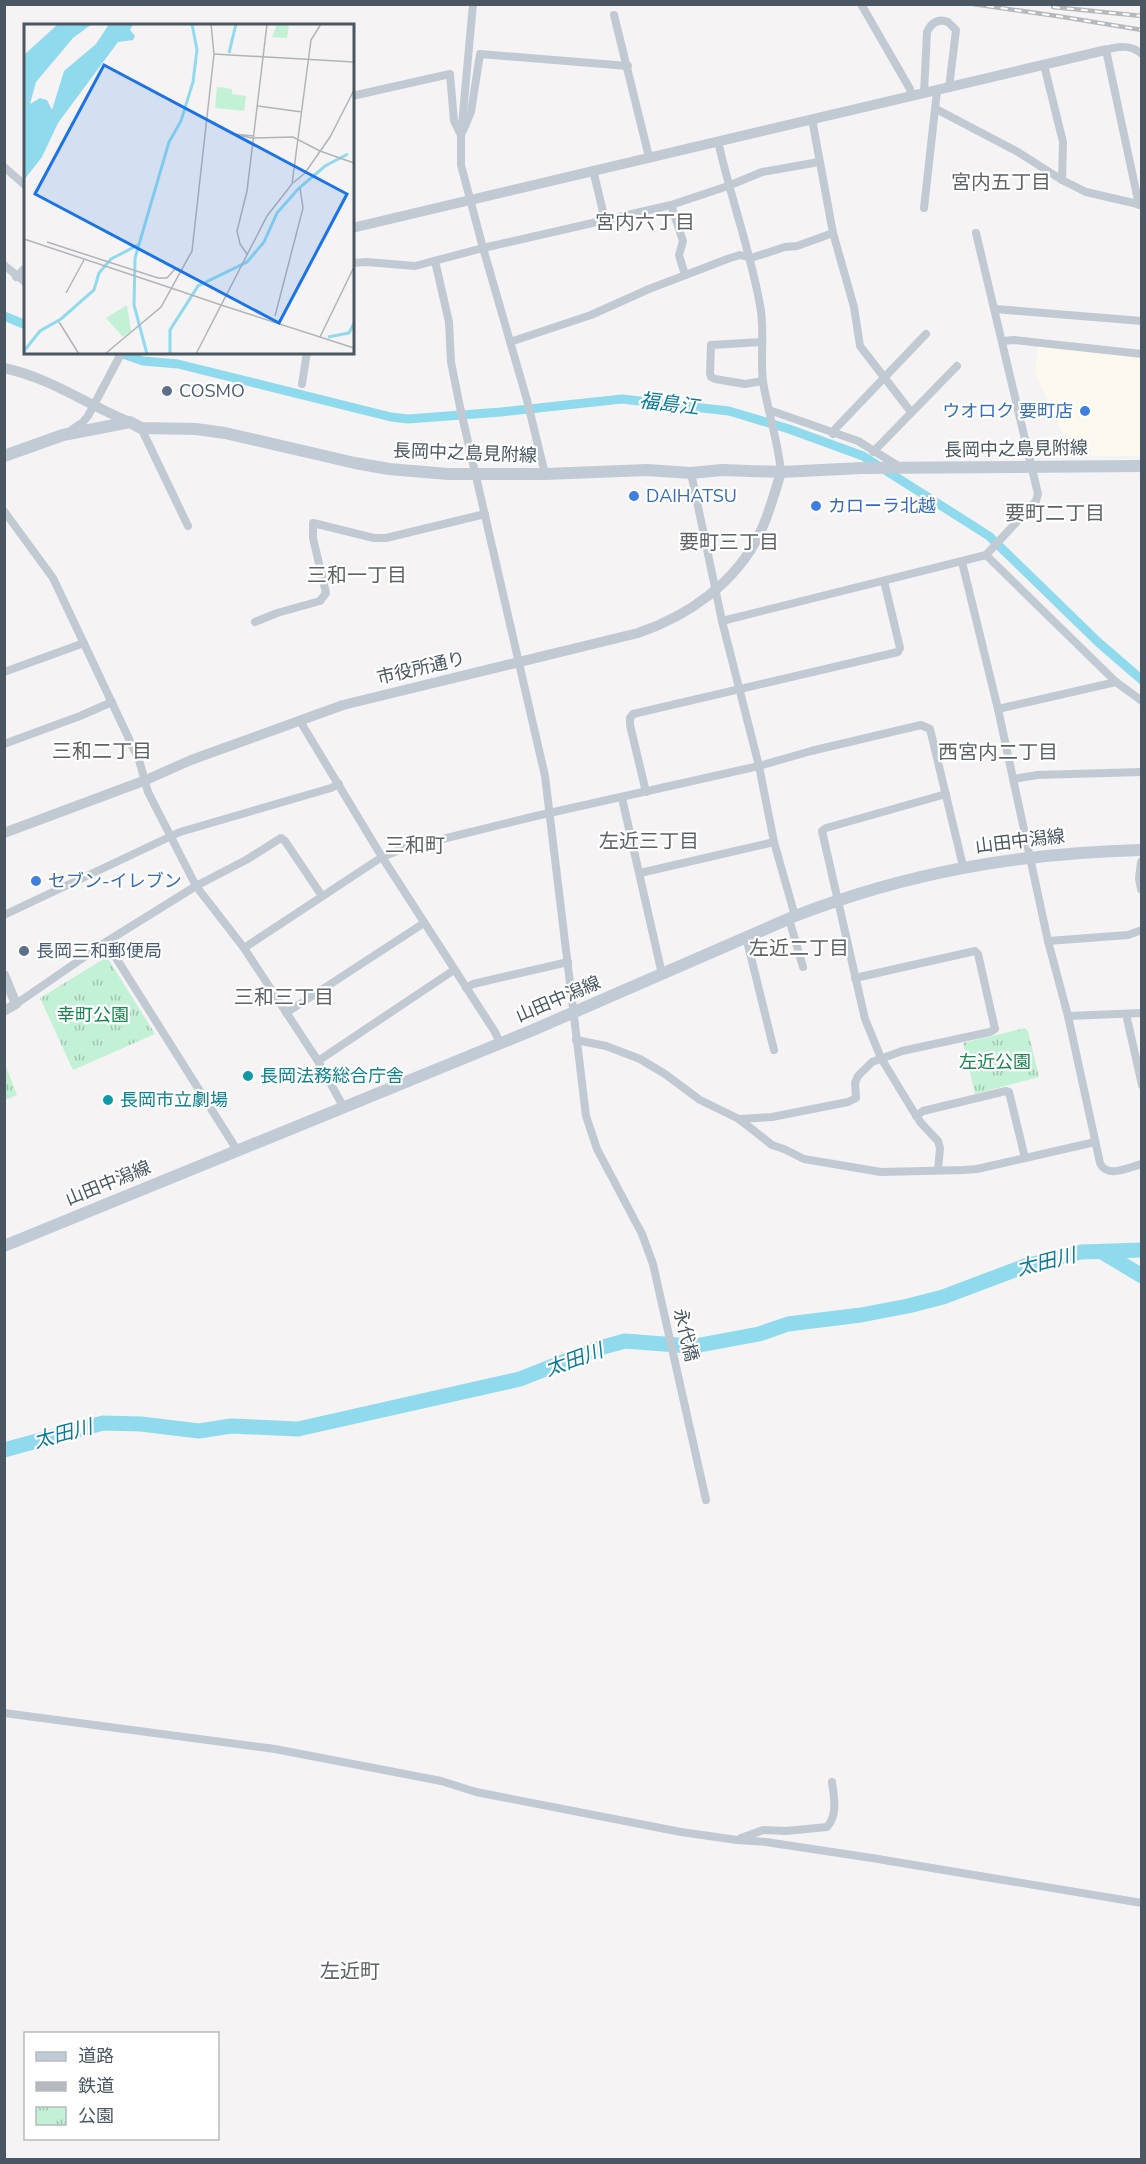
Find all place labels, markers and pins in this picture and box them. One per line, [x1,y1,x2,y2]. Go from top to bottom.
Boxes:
place label: COSMO [179,379,245,403]
marker: COSMO [160,384,174,398]
place label: ウオロク 要町店 [942,399,1073,423]
marker: ウオロク 要町店 [1078,404,1092,418]
place label: DAIHATSU [646,484,737,508]
marker: DAIHATSU [627,489,641,503]
place label: カローラ北越 [828,494,936,518]
marker: カローラ北越 [809,499,823,513]
place label: セブン-イレブン [48,869,182,893]
marker: セブン-イレブン [29,874,43,888]
place label: 長岡三和郵便局 [36,939,162,963]
marker: 長岡三和郵便局 [17,944,31,958]
place label: 長岡法務総合庁舎 [260,1064,404,1088]
marker: 長岡法務総合庁舎 [241,1069,255,1083]
place label: 長岡市立劇場 [120,1088,228,1112]
marker: 長岡市立劇場 [101,1093,115,1107]

